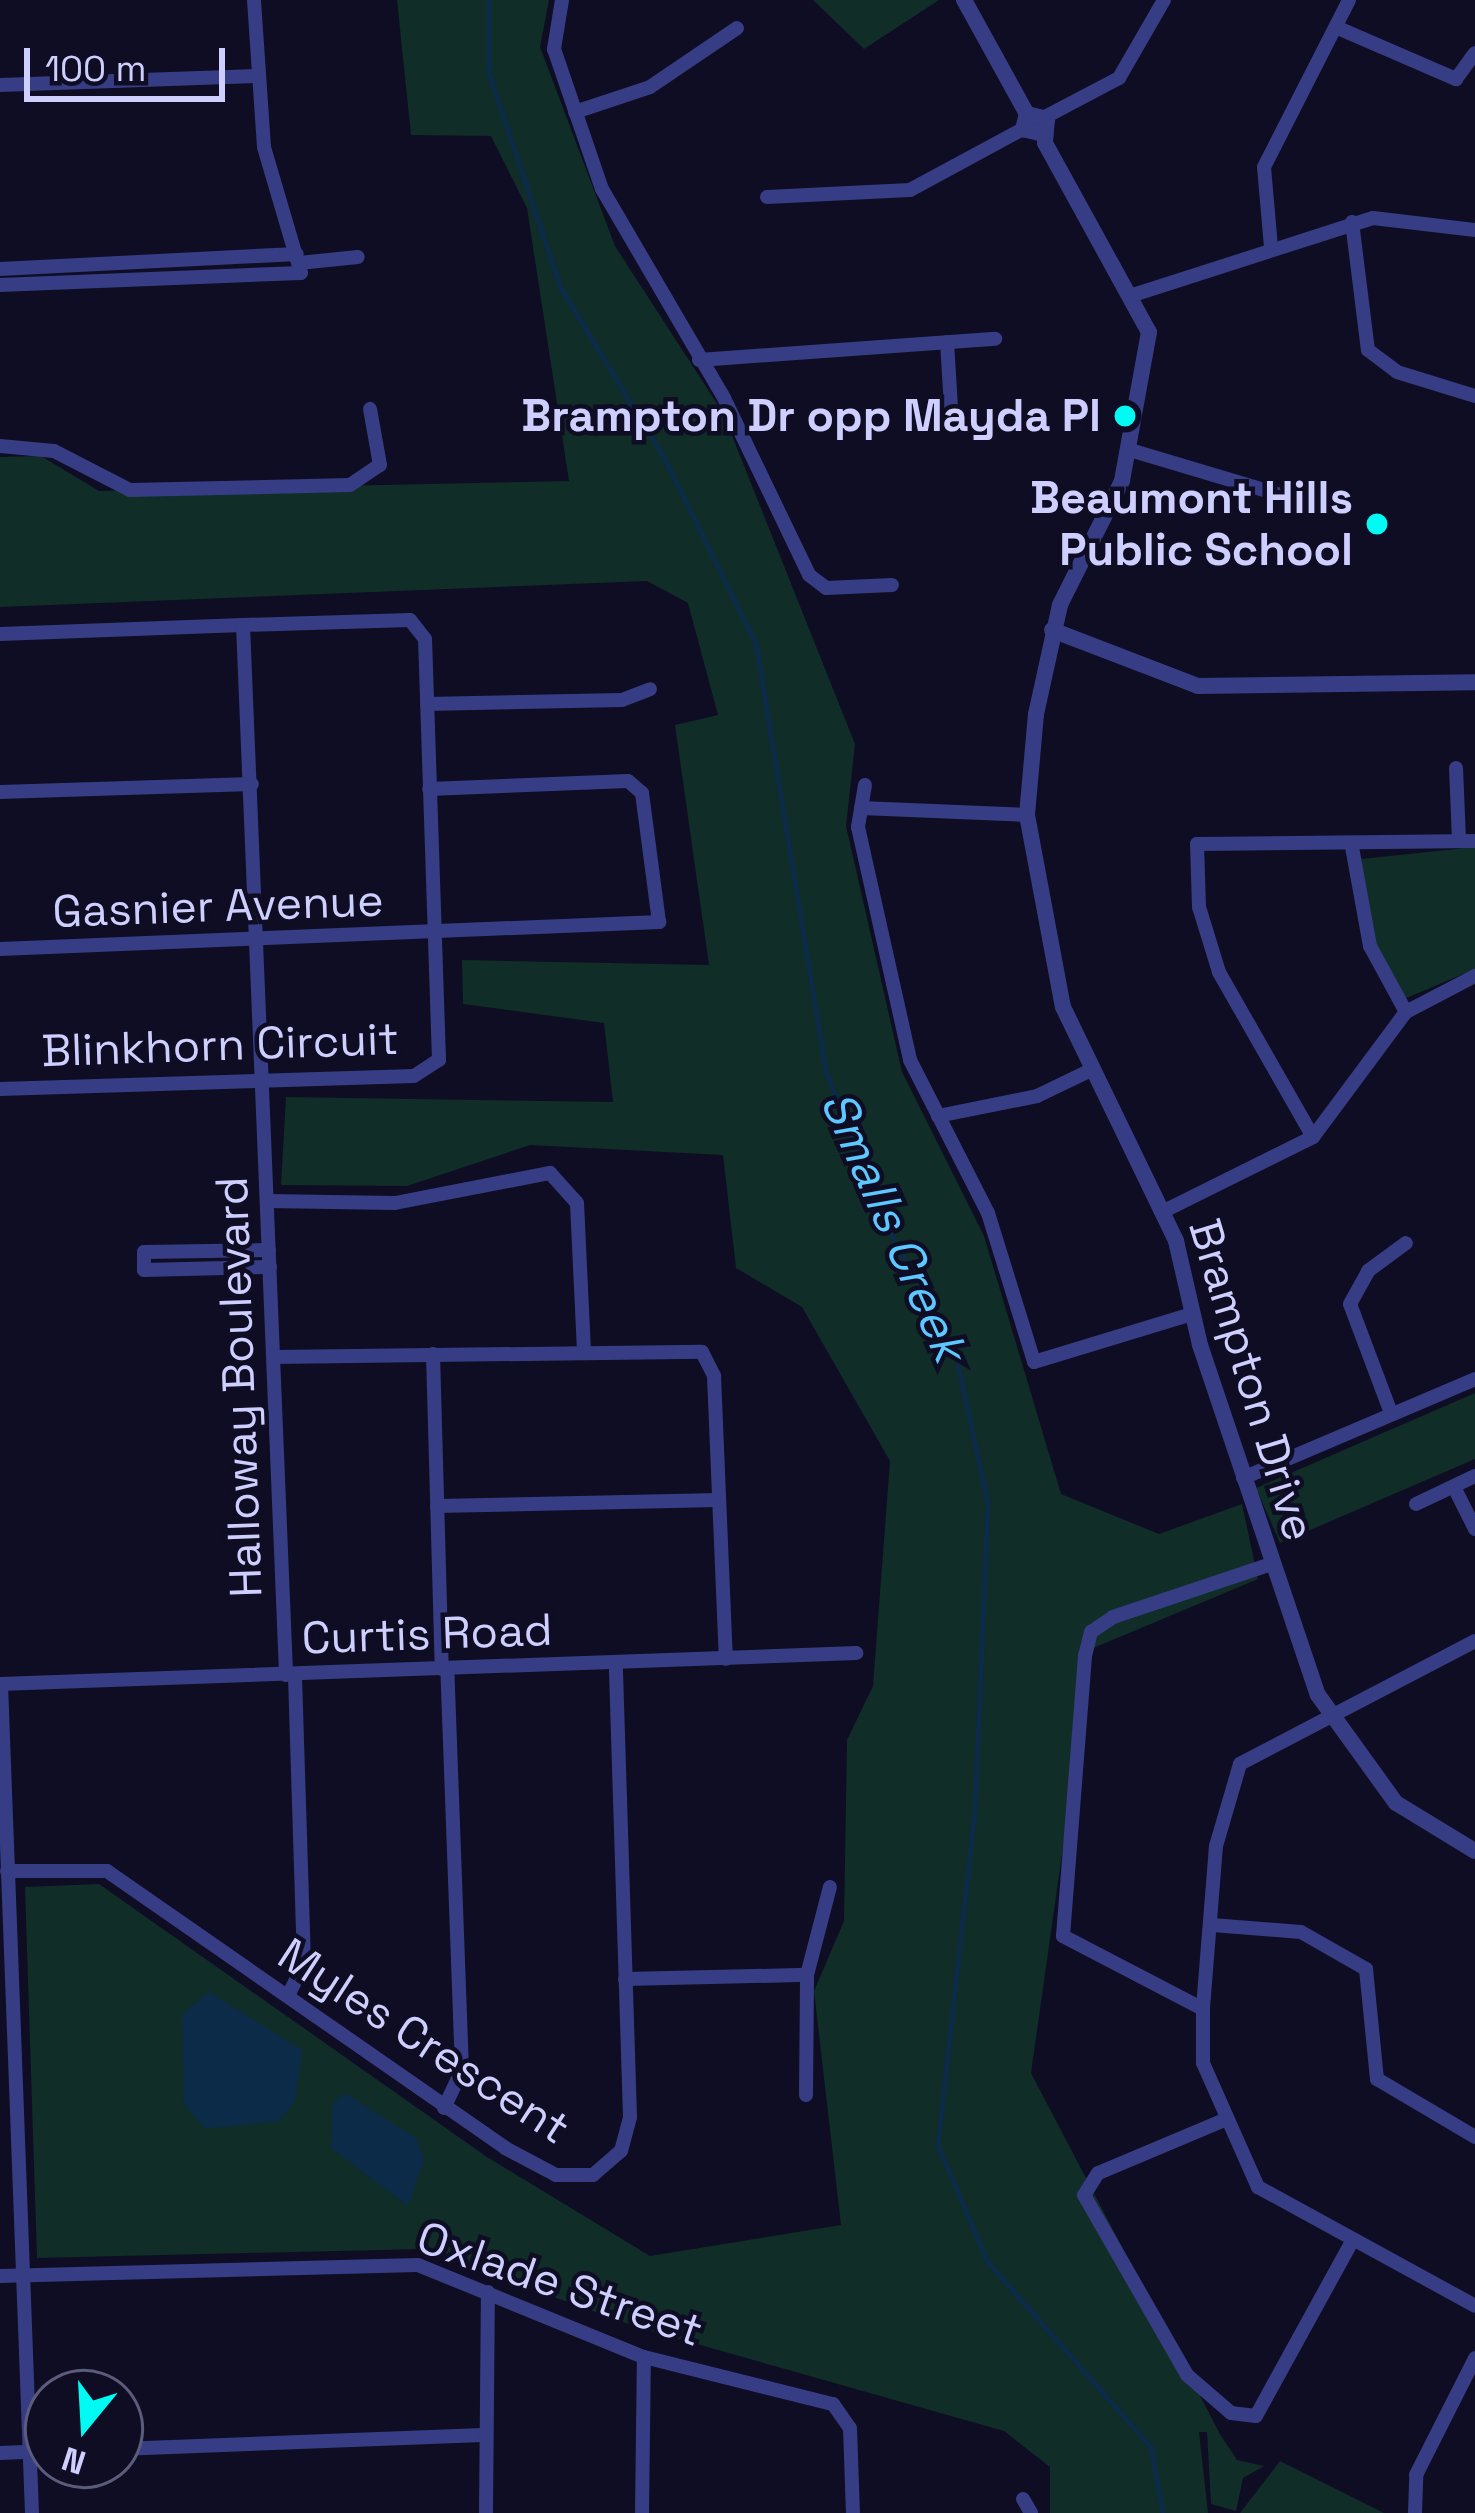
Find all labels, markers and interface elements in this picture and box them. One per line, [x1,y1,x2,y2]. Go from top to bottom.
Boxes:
scale bar [30,24,231,98]
text: 100 m [45,46,146,92]
place label: Brampton Dr opp Mayda Pl [521,389,1101,443]
marker: Brampton Dr opp Mayda Pl [1112,403,1138,429]
place label: Beaumont Hills Public School [1030,471,1353,577]
marker: Beaumont Hills Public School [1364,511,1390,537]
street label: Gasnier Avenue [51,873,385,939]
street label: Blinkhorn Circuit [40,1012,400,1078]
water label: Smalls Creek [809,1082,979,1370]
street label: Halloway Boulevard [205,1176,273,1598]
street label: Brampton Drive [1177,1213,1327,1547]
street label: Curtis Road [301,1603,553,1665]
street label: Myles Crescent [268,1927,580,2155]
street label: Oxlade Street [410,2210,710,2358]
north arrow [24,2369,144,2489]
text: N [57,2437,91,2484]

